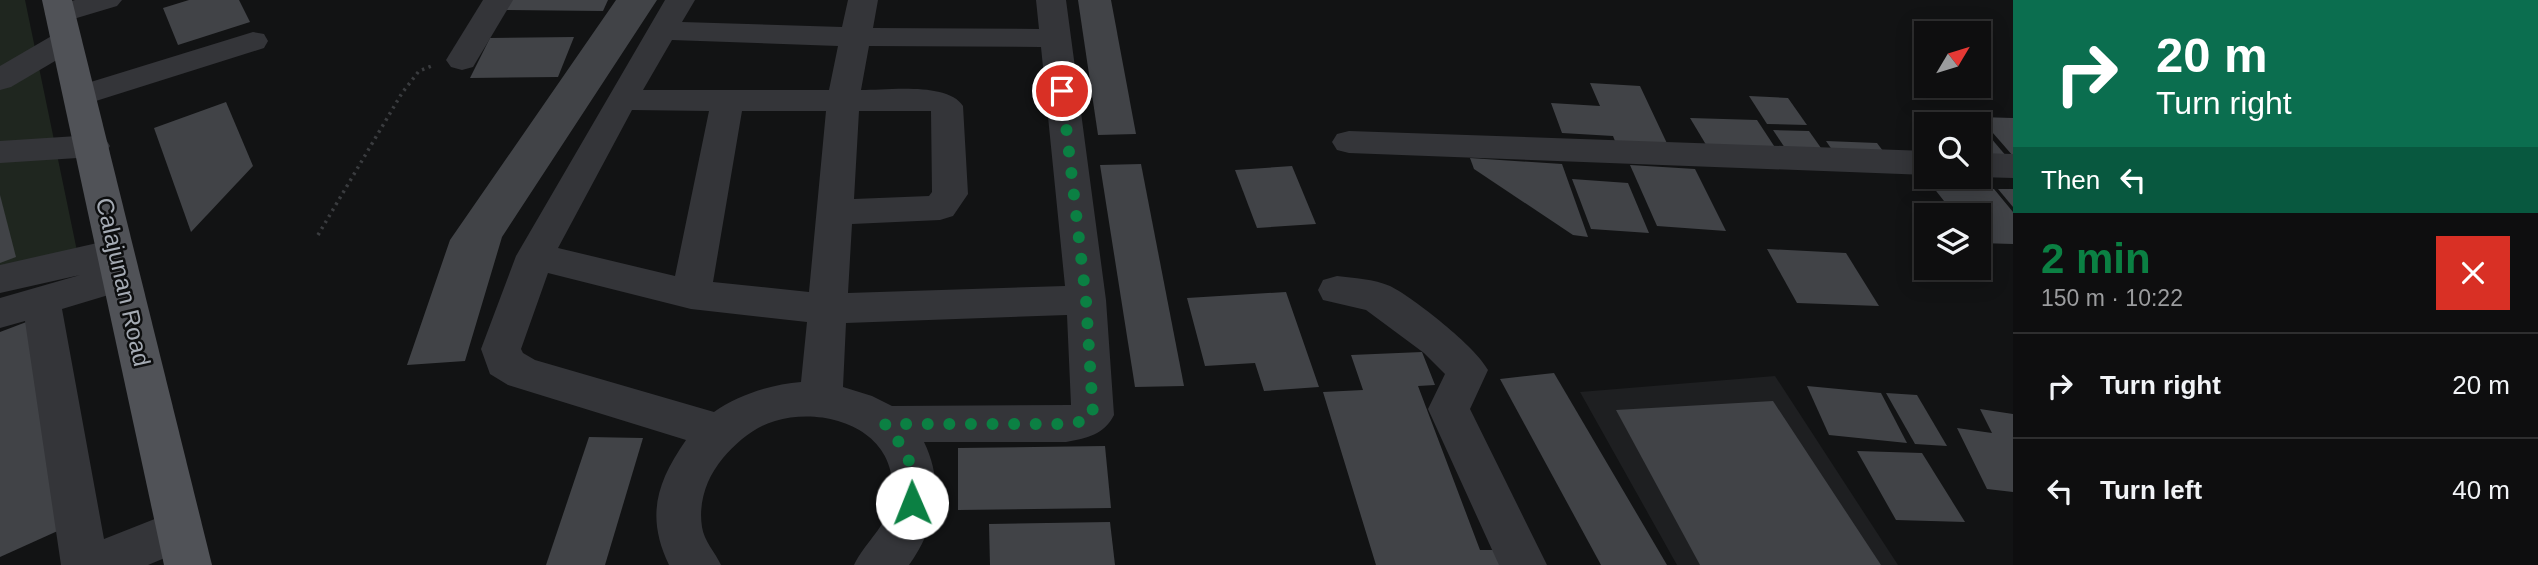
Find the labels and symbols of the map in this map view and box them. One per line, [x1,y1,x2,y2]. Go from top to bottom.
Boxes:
north arrow [1914,21,1992,98]
pin [1032,61,1092,121]
street label: Calajunan Road [91,195,156,369]
position arrow [875,466,949,540]

